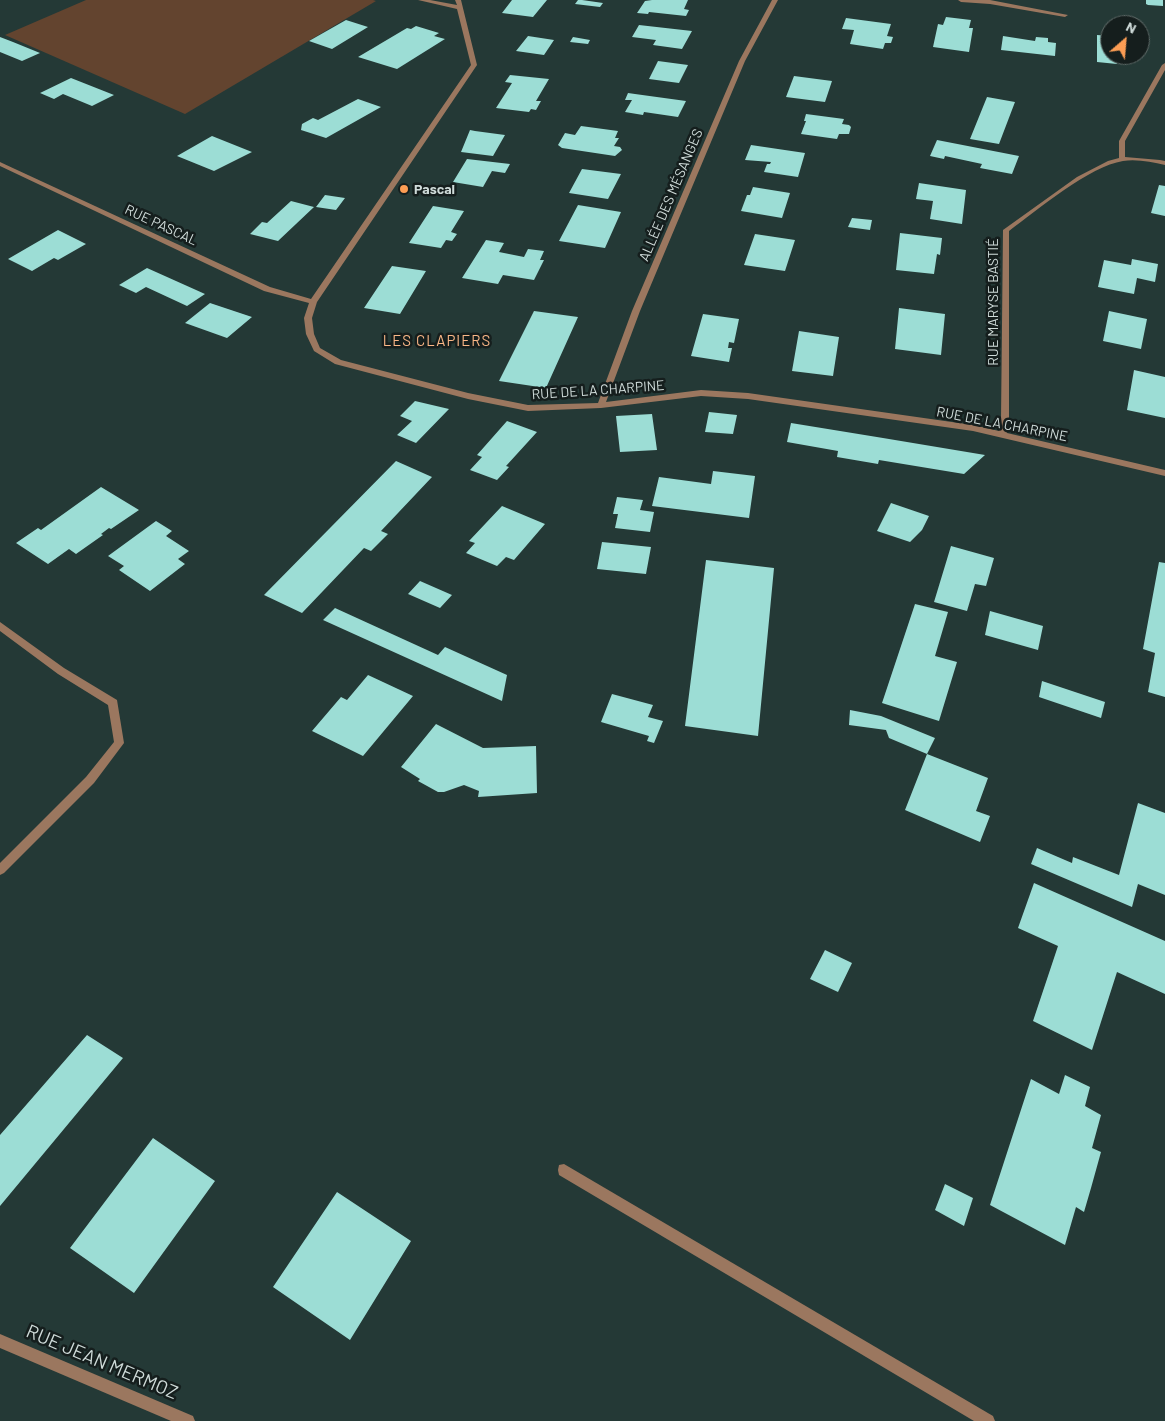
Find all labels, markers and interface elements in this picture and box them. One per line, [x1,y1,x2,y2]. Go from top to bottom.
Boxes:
north arrow [1100,15,1150,65]
text: N [1124,17,1140,37]
street label: ALLÉE DES MÉSANGES [636,126,706,264]
place label: Pascal [414,181,455,197]
marker: Pascal [398,183,410,195]
street label: RUE PASCAL [122,201,200,249]
street label: RUE MARYSE BASTIÉ [985,238,1001,366]
district label: LES CLAPIERS [381,332,493,350]
street label: RUE DE LA CHARPINE [531,377,665,403]
street label: RUE DE LA CHARPINE [935,403,1069,445]
street label: RUE JEAN MERMOZ [23,1320,181,1404]

